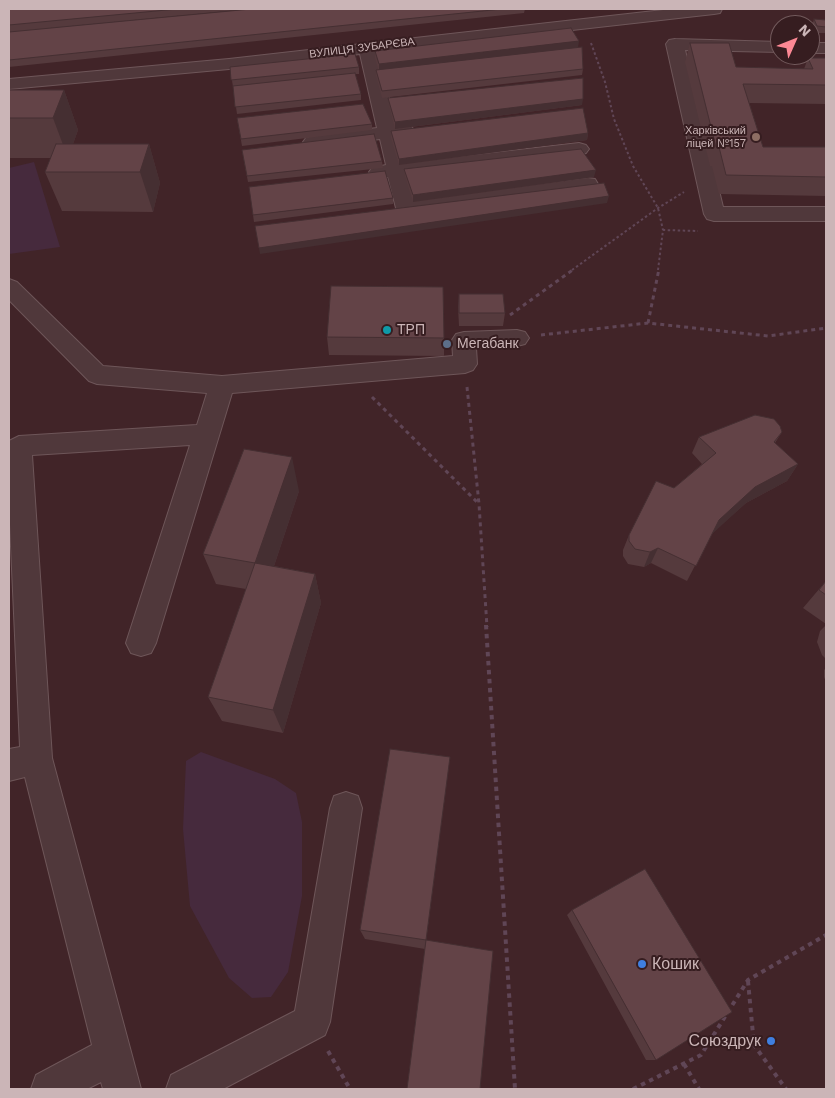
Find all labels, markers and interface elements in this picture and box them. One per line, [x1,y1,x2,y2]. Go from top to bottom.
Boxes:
north arrow [770,15,820,65]
text: N [796,21,814,40]
street label: ВУЛИЦЯ ЗУБАРЄВА [309,35,415,61]
place label: Харківський ліцей №157 [685,124,746,150]
marker: Харківський ліцей №157 [750,131,762,143]
place label: ТРП [397,322,425,338]
marker: ТРП [381,324,393,336]
place label: Мегабанк [457,336,519,352]
marker: Мегабанк [441,338,453,350]
place label: Кошик [652,954,699,974]
marker: Кошик [636,958,648,970]
place label: Союздрук [689,1031,761,1051]
marker: Союздрук [765,1035,777,1047]

